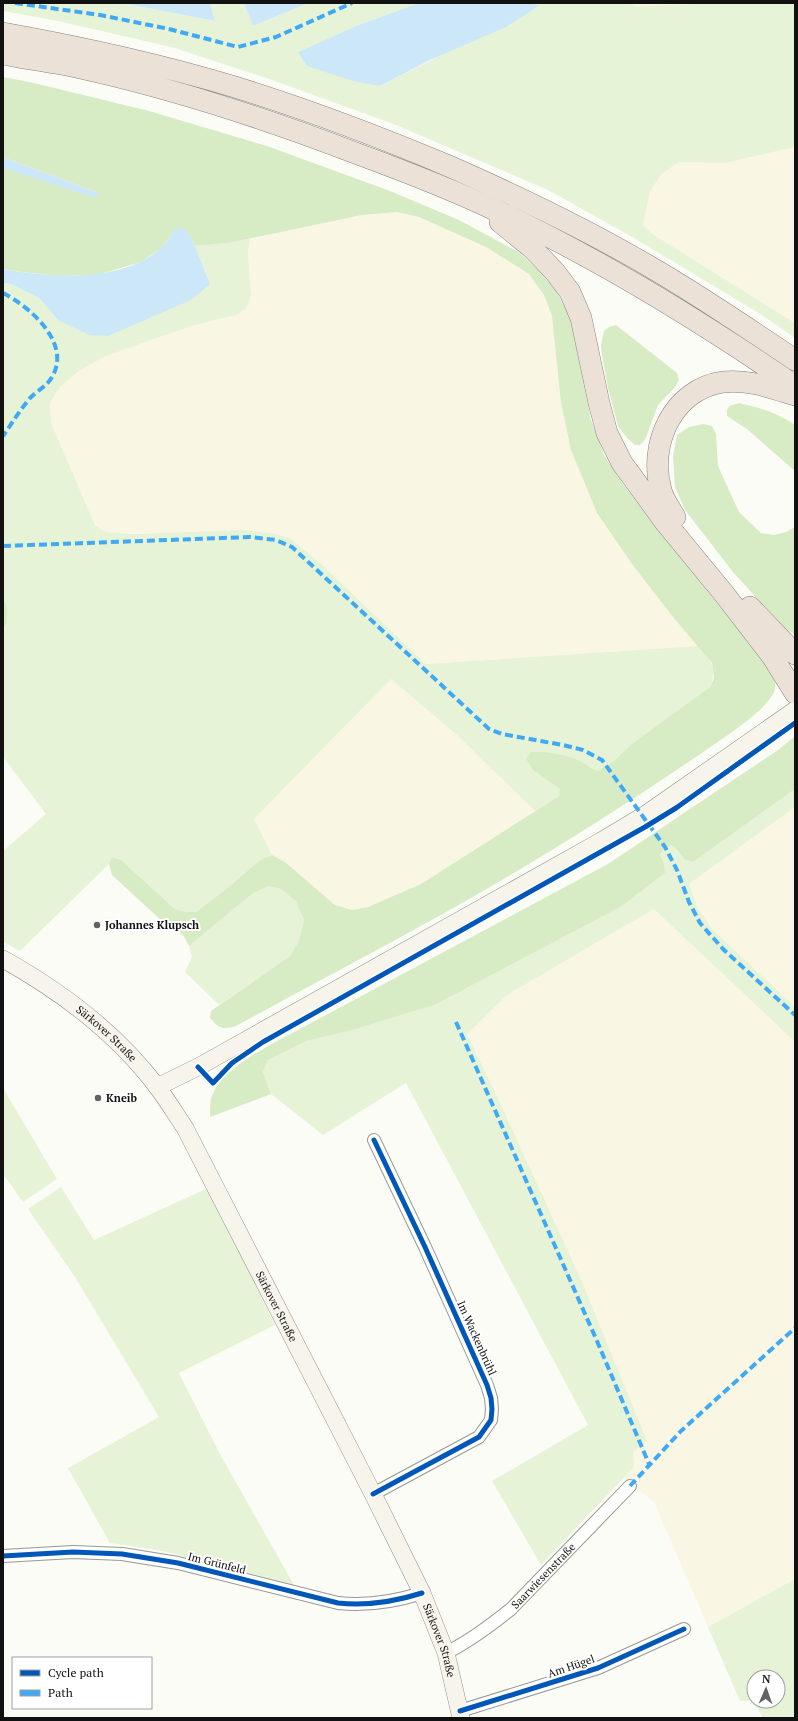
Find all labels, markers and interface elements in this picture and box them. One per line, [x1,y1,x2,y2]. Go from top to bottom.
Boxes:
place label: Johannes Klupsch [105,918,199,932]
marker: Johannes Klupsch [92,920,102,930]
street label: Särkover Straße [73,1002,140,1065]
place label: Kneib [106,1091,137,1105]
marker: Kneib [93,1093,103,1103]
street label: Särkover Straße [253,1269,301,1344]
street label: Im Wackenbrühl [454,1299,500,1377]
street label: Saarwiesenstraße [508,1539,579,1612]
street label: Im Grünfeld [187,1549,247,1577]
street label: Särkover Straße [420,1602,458,1679]
street label: Am Hügel [546,1651,596,1681]
legend [12,1657,152,1709]
text: Cycle path [48,1665,104,1680]
north arrow [746,1669,786,1709]
text: N [762,1672,771,1686]
text: Path [48,1685,73,1700]

